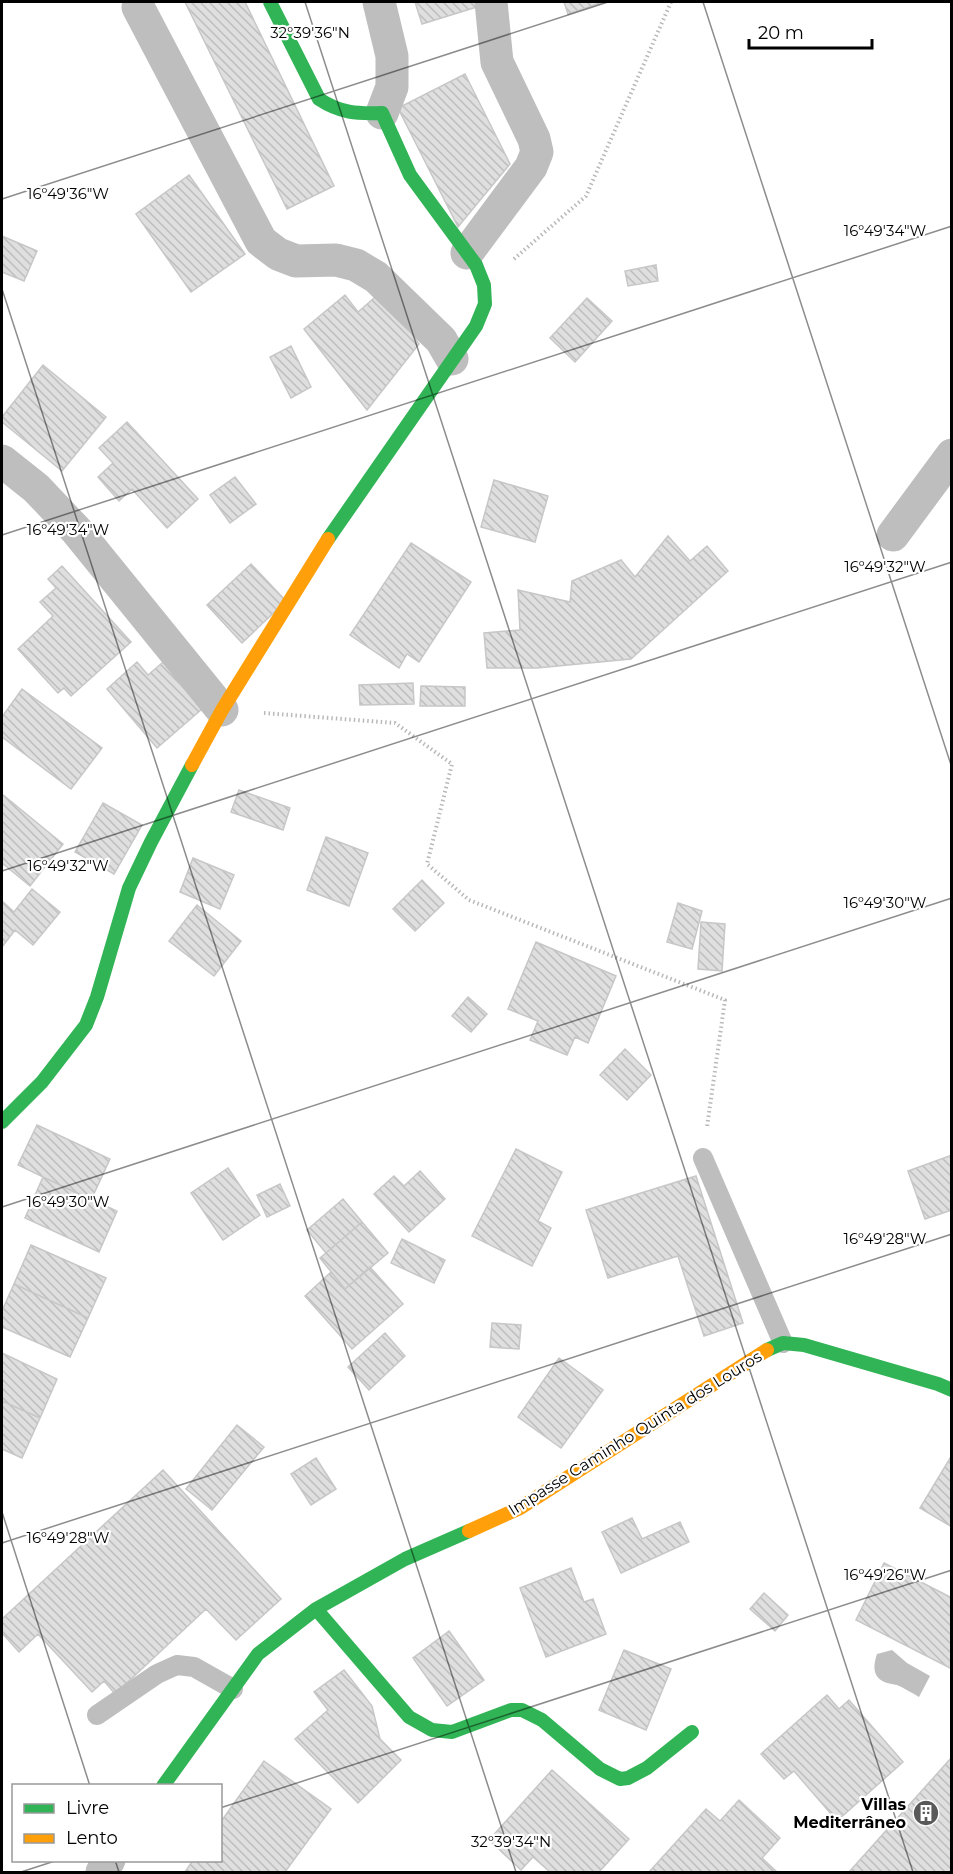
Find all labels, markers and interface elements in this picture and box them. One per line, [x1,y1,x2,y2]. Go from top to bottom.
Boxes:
scale bar [749,12,872,50]
text: 20 m [758,22,804,44]
text: 32°39'36"N [270,23,350,42]
text: 16°49'36"W [27,184,109,203]
text: 16°49'34"W [844,221,927,240]
text: 16°49'34"W [27,520,110,539]
text: 16°49'32"W [844,557,926,576]
text: 16°49'32"W [27,856,109,875]
text: 16°49'30"W [843,893,927,912]
text: 16°49'30"W [26,1192,110,1211]
text: 16°49'28"W [844,1229,927,1248]
street label: Impasse Caminho Quinta dos Louros [505,1347,765,1519]
text: 16°49'28"W [27,1528,110,1547]
text: 16°49'26"W [844,1565,926,1584]
legend [12,1784,222,1862]
place label: Villas Mediterrâneo [793,1795,907,1832]
text: Livre [66,1797,109,1819]
building icon: Villas Mediterrâneo [911,1798,941,1828]
text: Lento [66,1827,118,1849]
text: 32°39'34"N [471,1832,551,1851]

